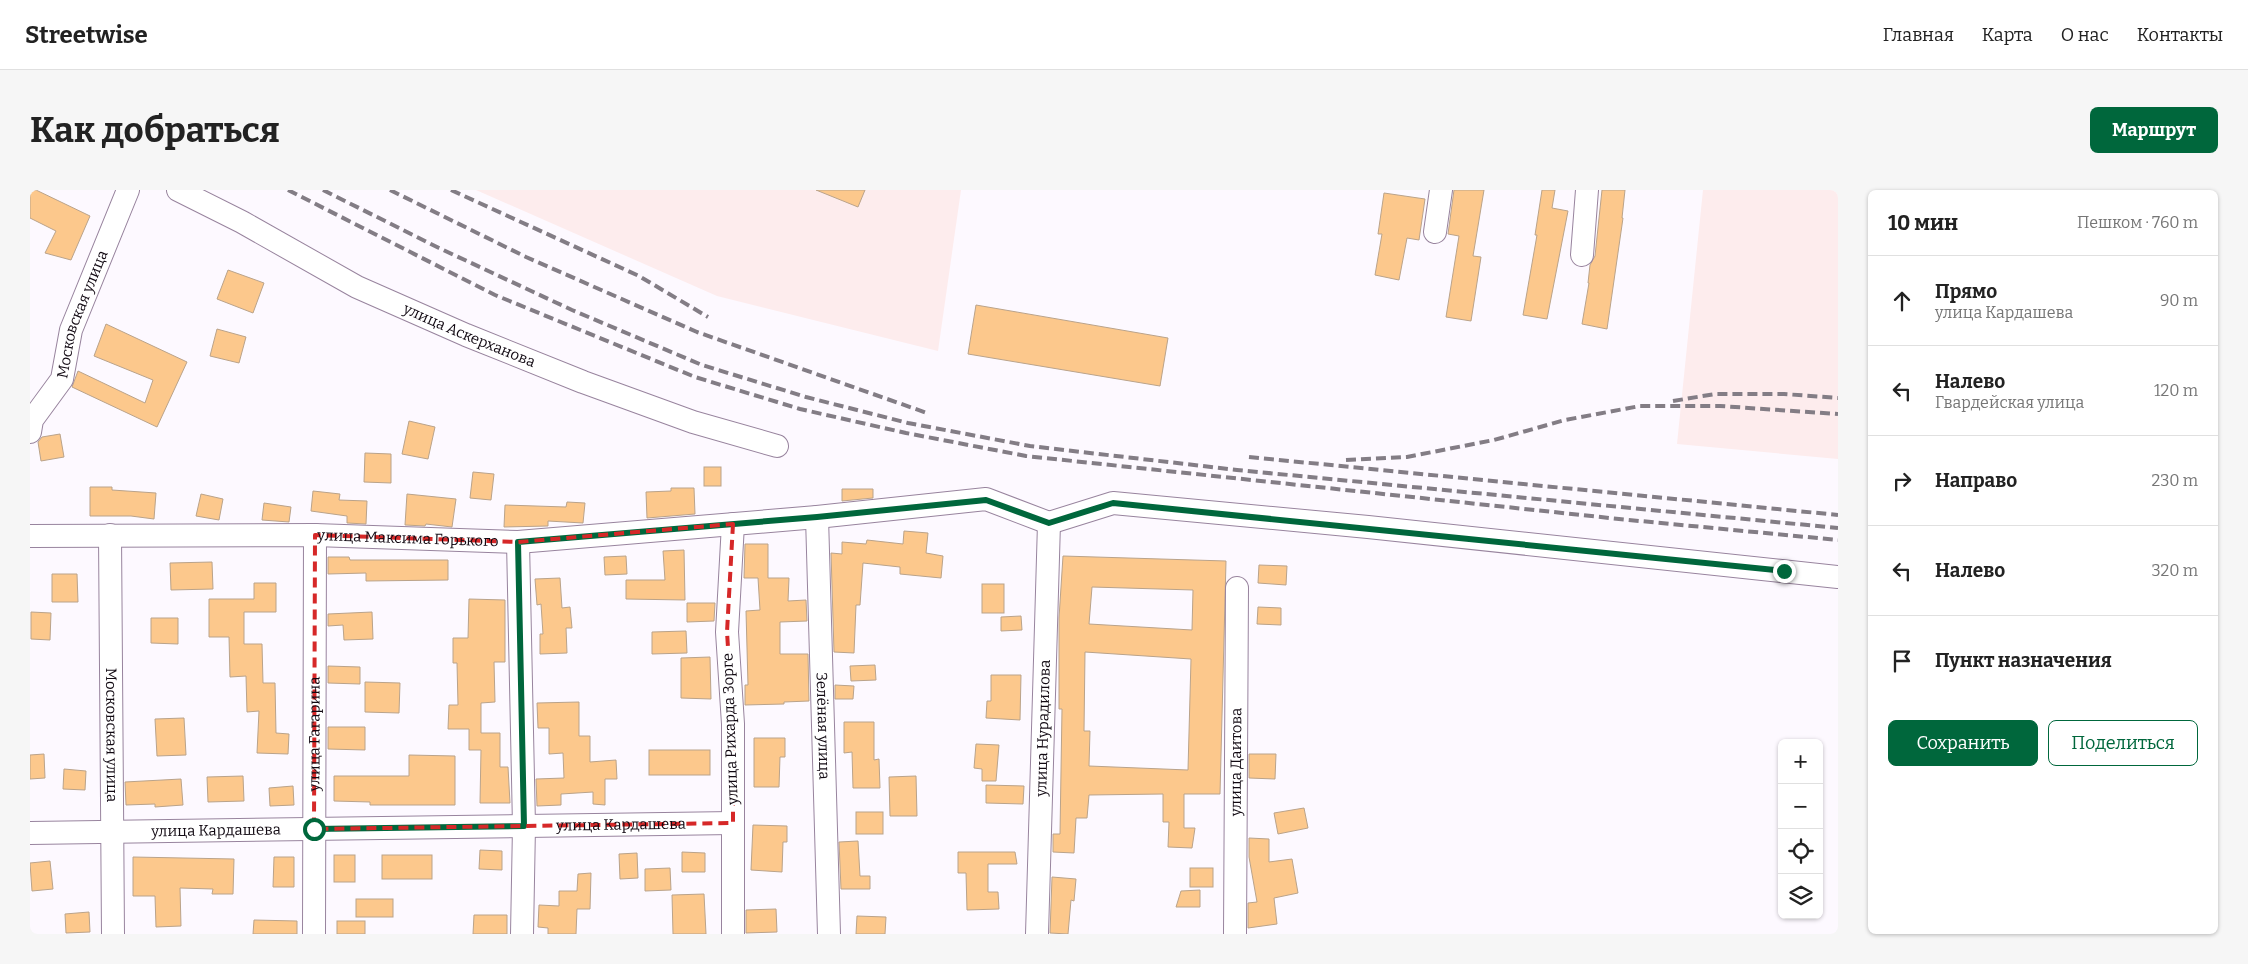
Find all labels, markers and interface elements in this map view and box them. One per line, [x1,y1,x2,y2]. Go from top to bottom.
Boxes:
text: Streetwise [25,21,148,49]
text: Главная [1883,24,1954,46]
text: Карта [1982,24,2033,46]
text: О нас [2061,24,2109,46]
text: Контакты [2137,24,2223,46]
button: Маршрут [2090,107,2218,153]
text: Как добраться [30,109,280,151]
text: 10 мин [1888,210,1958,236]
text: Пешком · 760 m [2077,213,2198,232]
street label: Московская улица [53,248,112,380]
text: Прямо [1935,280,1997,303]
icon: ahead [1888,287,1916,315]
text: 90 m [2160,291,2198,310]
street label: улица Аскерханова [400,299,538,371]
text: улица Кардашева [1935,303,2073,322]
text: Налево [1935,370,2005,393]
icon: left [1888,377,1916,405]
text: 120 m [2154,381,2198,400]
text: Гвардейская улица [1935,393,2084,412]
icon: right [1888,467,1916,495]
text: Направо [1935,469,2017,492]
text: 230 m [2151,471,2198,490]
street label: улица Максима Горького [316,526,499,550]
icon: left [1888,557,1916,585]
text: Налево [1935,559,2005,582]
route end [1773,560,1796,583]
text: 320 m [2151,561,2198,580]
icon: arrive [1888,647,1916,675]
text: Пункт назначения [1935,649,2112,672]
street label: улица Рихарда Зорге [718,653,742,806]
street label: улица Нурадилова [1032,659,1054,798]
street label: Московская улица [102,668,121,802]
street label: Зелёная улица [812,672,834,780]
street label: улица Гагарина [305,677,324,792]
street label: улица Даитова [1227,708,1245,817]
button: Сохранить [1888,720,2038,766]
button: Поделиться [2048,720,2198,766]
map controls [1778,739,1823,919]
button: + [1778,739,1823,784]
button: − [1778,784,1823,829]
street label: улица Кардашева [555,815,686,835]
route start [303,818,326,841]
street label: улица Кардашева [150,820,281,840]
button: locate [1778,829,1823,874]
button: layers [1778,874,1823,919]

